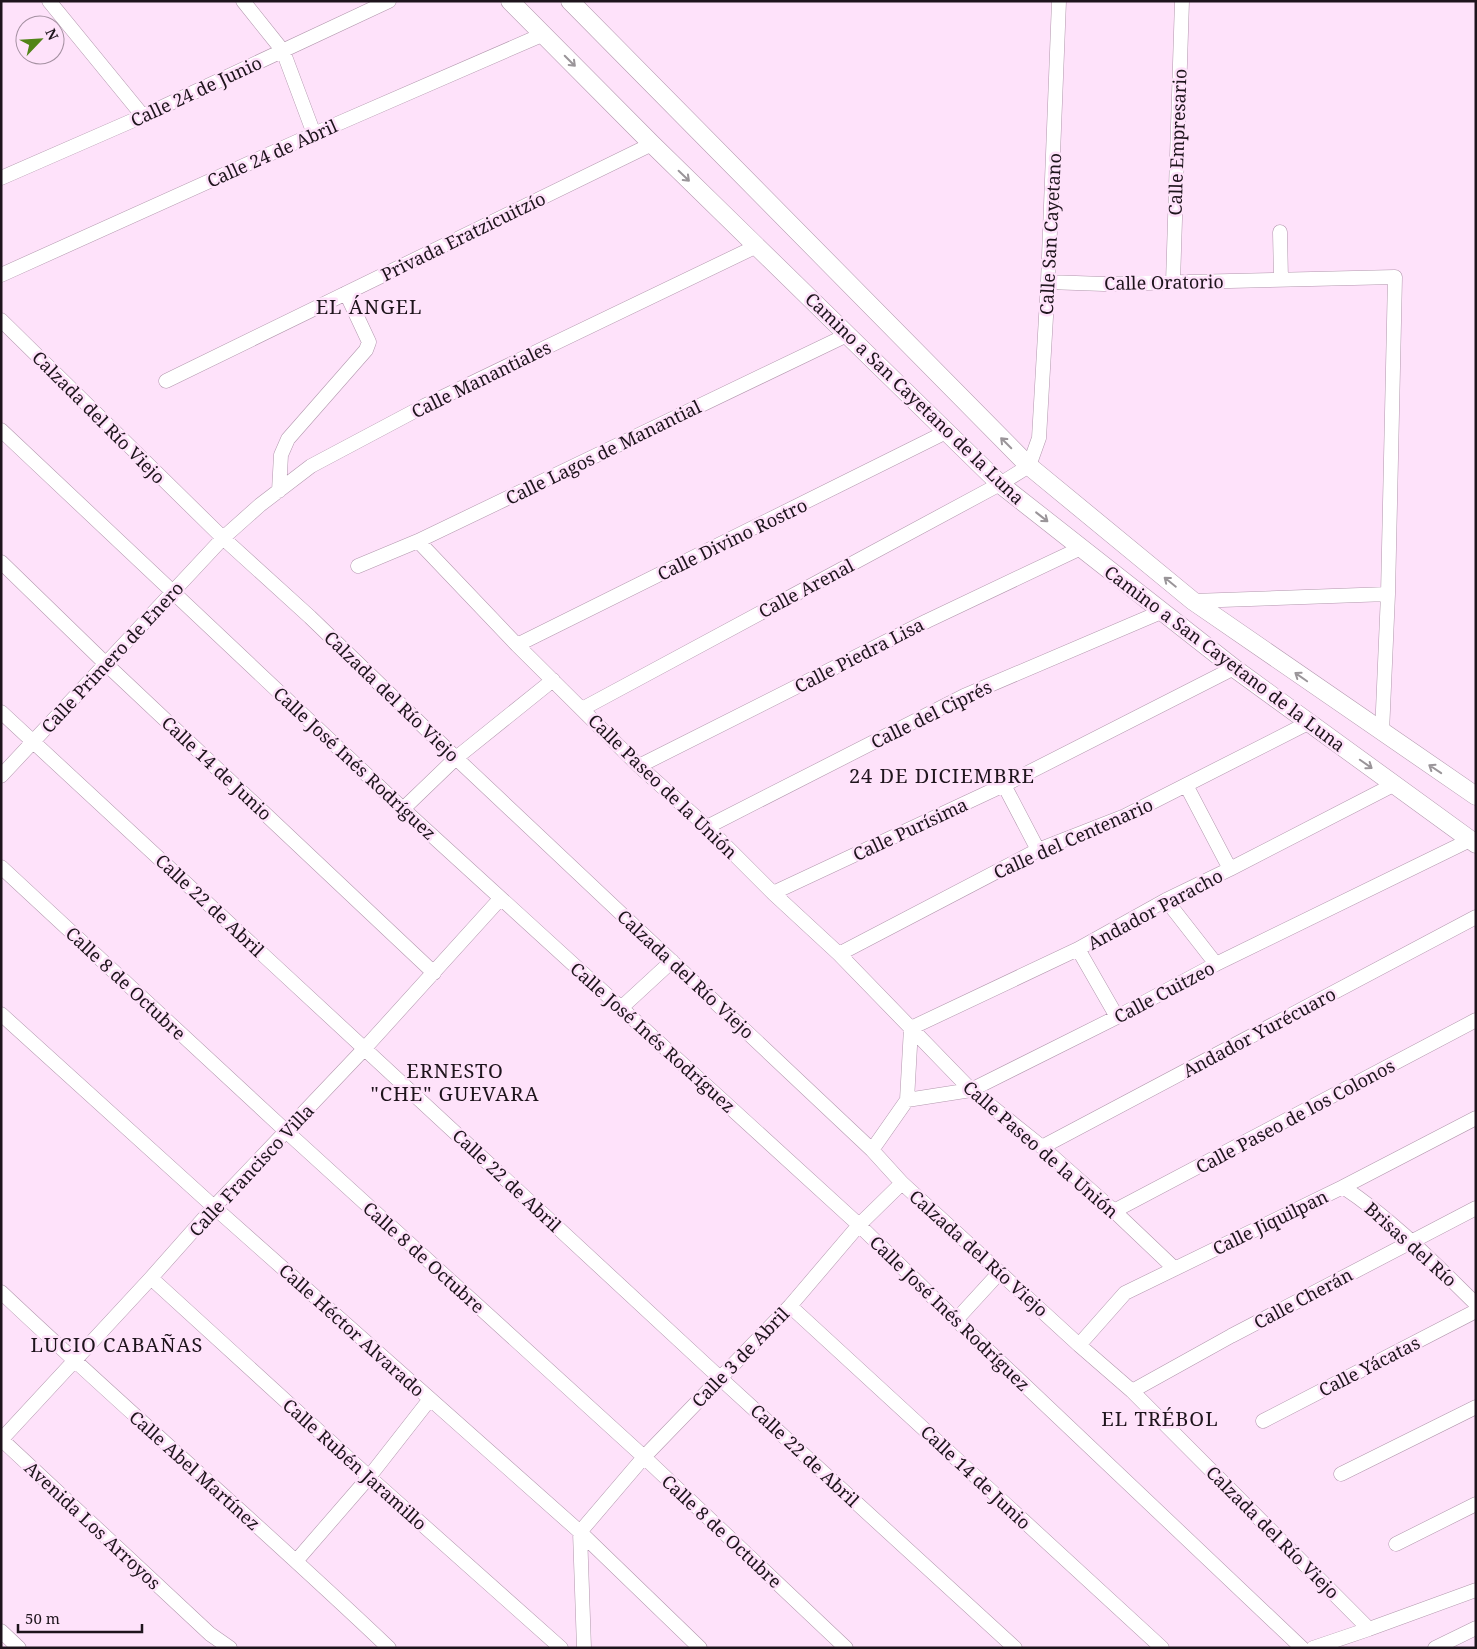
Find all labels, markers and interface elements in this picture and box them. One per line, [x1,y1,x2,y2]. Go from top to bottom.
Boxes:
north arrow [15,15,65,65]
text: N [41,25,63,43]
street label: Calle 24 de Junio [126,50,266,132]
one-way arrow [563,54,575,66]
street label: Calle Empresario [1162,68,1192,216]
street label: Calle 24 de Abril [203,113,341,193]
street label: Calle San Cayetano [1034,152,1066,316]
one-way arrow [678,169,690,181]
street label: Privada Eratzicuitzío [377,186,549,286]
street label: Calle Oratorio [1104,269,1224,295]
street label: Camino a San Cayetano de la Luna [800,287,1030,509]
district label: EL ÁNGEL [316,293,422,320]
street label: Calle Manantiales [407,335,555,423]
street label: Calzada del Río Viejo [27,345,171,489]
street label: Calle Lagos de Manantial [501,394,705,510]
one-way arrow [1000,437,1012,449]
street label: Calle Divino Rostro [653,492,811,586]
one-way arrow [1035,512,1048,523]
street label: Calle Arenal [754,553,858,623]
street label: Camino a San Cayetano de la Luna [1100,559,1350,757]
street label: Calle Primero de Enero [35,576,189,738]
one-way arrow [1163,576,1176,588]
street label: Calle Piedra Lisa [790,612,928,698]
street label: Calzada del Río Viejo [319,625,465,767]
one-way arrow [1295,672,1309,682]
street label: Calle del Ciprés [867,674,995,754]
street label: Calle José Inés Rodríguez [269,681,441,845]
street label: Calle Paseo de la Unión [583,708,743,864]
street label: Calle 14 de Junio [157,711,277,825]
one-way arrow [1359,759,1373,769]
district label: 24 DE DICIEMBRE [849,762,1035,789]
one-way arrow [1429,764,1443,774]
street label: Calle Purísima [849,792,971,866]
street label: Calle del Centenario [989,792,1157,884]
street label: Calle 22 de Abril [150,848,270,962]
street label: Andador Paracho [1083,863,1227,955]
street label: Calzada del Río Viejo [612,904,760,1044]
street label: Calle 8 de Octubre [61,921,191,1045]
street label: Calle Cuitzeo [1110,955,1218,1029]
street label: Calle José Inés Rodríguez [565,956,741,1118]
street label: Andador Yurécuaro [1178,981,1340,1083]
street label: Calle Paseo de los Colonos [1191,1053,1399,1179]
district label: ERNESTO "CHE" GUEVARA [370,1057,540,1107]
street label: Calle Paseo de la Unión [958,1075,1124,1223]
street label: Calle Francisco Villa [183,1099,319,1241]
street label: Calle 22 de Abril [447,1123,567,1237]
street label: Calzada del Río Viejo [905,1184,1053,1322]
street label: Calle Jiquilpan [1208,1184,1332,1260]
street label: Calle 8 de Octubre [358,1196,490,1318]
street label: Brisas del Río [1360,1196,1462,1292]
street label: Calle José Inés Rodríguez [865,1230,1035,1396]
street label: Calle Héctor Alvarado [274,1258,430,1402]
street label: Calle Cherán [1249,1262,1357,1334]
street label: Calle 3 de Abril [686,1301,794,1412]
street label: Calle Yácatas [1314,1330,1424,1402]
district label: LUCIO CABAÑAS [31,1331,203,1358]
street label: Calle Rubén Jaramillo [278,1393,432,1535]
street label: Calle 22 de Abril [745,1398,865,1512]
street label: Calle Abel Martínez [124,1405,266,1535]
district label: EL TRÉBOL [1101,1405,1219,1432]
street label: Calle 14 de Junio [916,1420,1036,1534]
street label: Avenida Los Arroyos [20,1456,166,1594]
street label: Calzada del Río Viejo [1201,1460,1345,1604]
street label: Calle 8 de Octubre [657,1469,787,1593]
scale bar [18,1602,141,1634]
text: 50 m [25,1608,60,1628]

